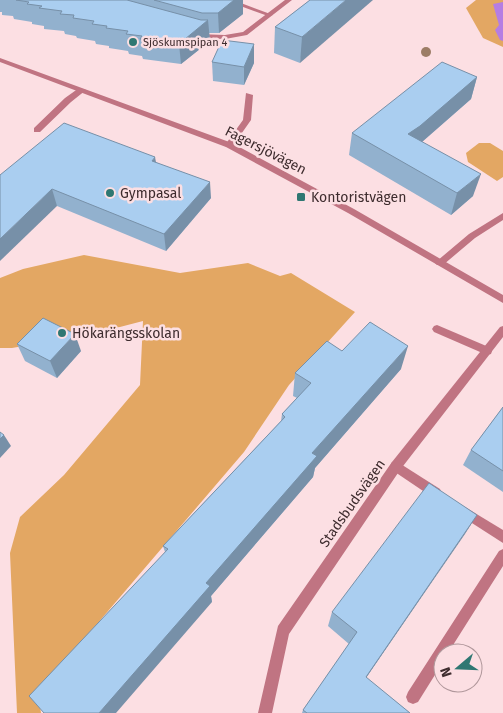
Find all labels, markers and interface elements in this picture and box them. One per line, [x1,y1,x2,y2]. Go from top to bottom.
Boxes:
marker: Sjöskumspipan 4 [127,36,139,48]
place label: Sjöskumspipan 4 [143,36,228,49]
street label: Fagersjövägen [222,123,309,178]
place label: Gympasal [120,185,181,202]
marker: Gympasal [104,187,116,199]
place label: Kontoristvägen [311,189,406,206]
marker: Kontoristvägen [295,191,307,203]
place label: Hökarängsskolan [72,325,180,342]
marker: Hökarängsskolan [56,327,68,339]
street label: Stadsbudsvägen [316,456,389,550]
north arrow [433,643,483,693]
text: N [437,665,456,679]

